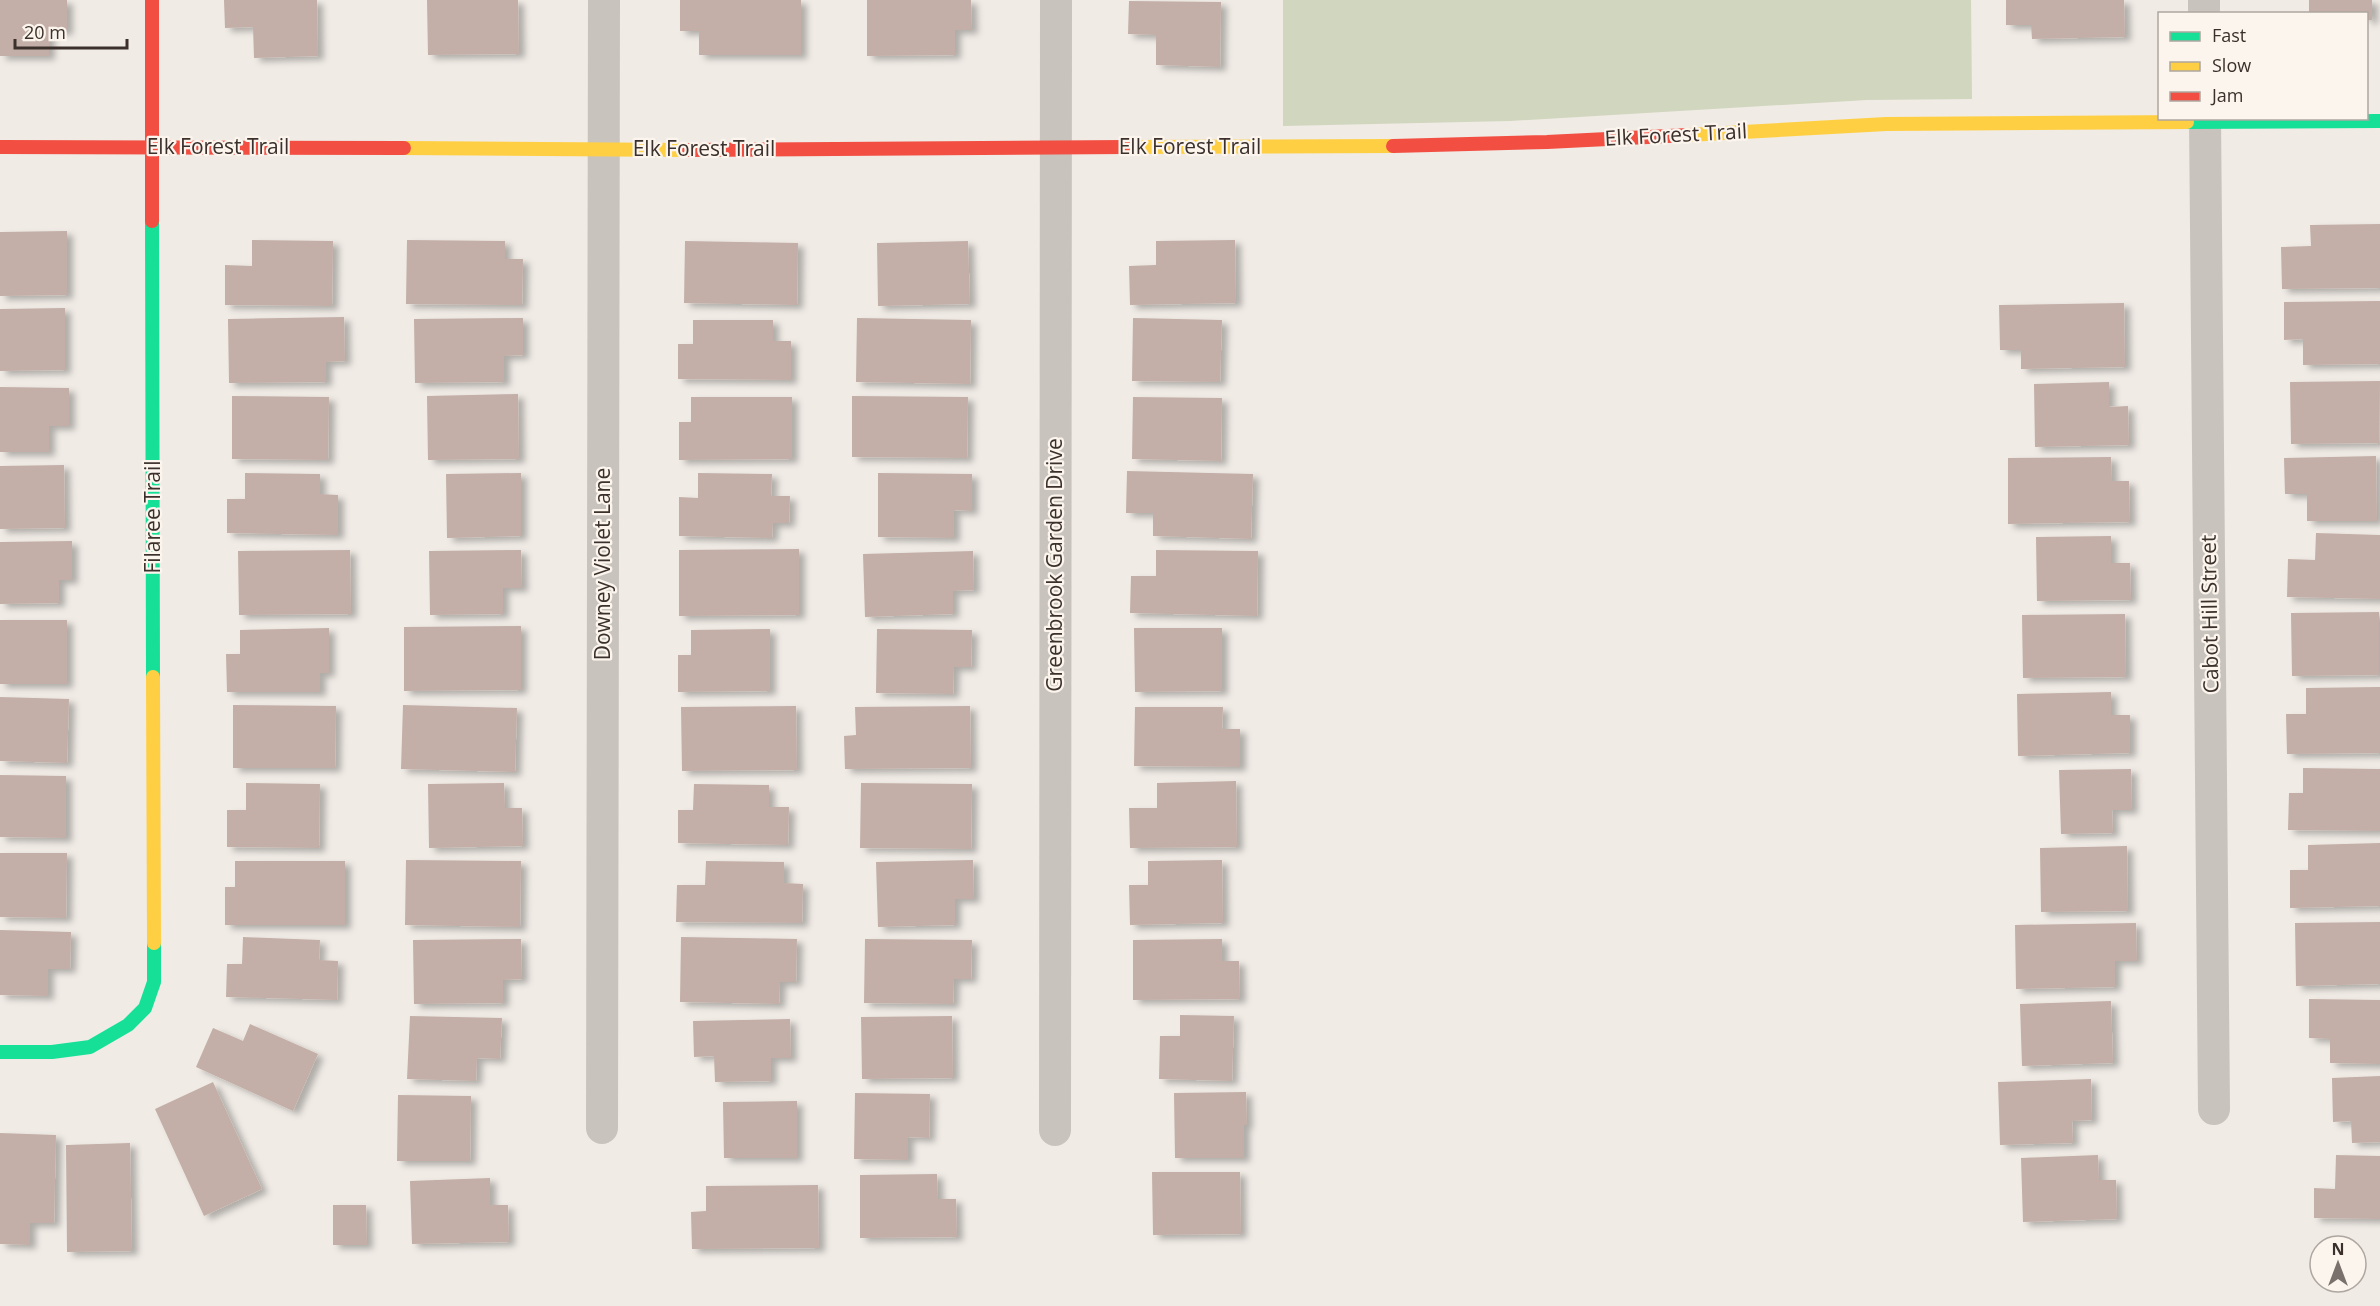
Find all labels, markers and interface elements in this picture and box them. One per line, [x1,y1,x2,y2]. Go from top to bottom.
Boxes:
scale bar [15,12,128,50]
legend [2158,12,2368,120]
text: 20 m [24,20,66,44]
text: Fast [2212,23,2246,47]
text: Slow [2212,53,2251,77]
text: Jam [2210,83,2244,107]
street label: Elk Forest Trail [1604,116,1748,152]
street label: Elk Forest Trail [147,132,289,160]
street label: Elk Forest Trail [1119,132,1261,160]
street label: Elk Forest Trail [633,134,775,162]
street label: Greenbrook Garden Drive [1040,438,1068,692]
street label: Filaree Trail [138,460,166,574]
street label: Downey Violet Lane [588,468,616,660]
street label: Cabot Hill Street [2194,534,2224,694]
north arrow [2308,1234,2368,1294]
text: N [2331,1238,2345,1260]

